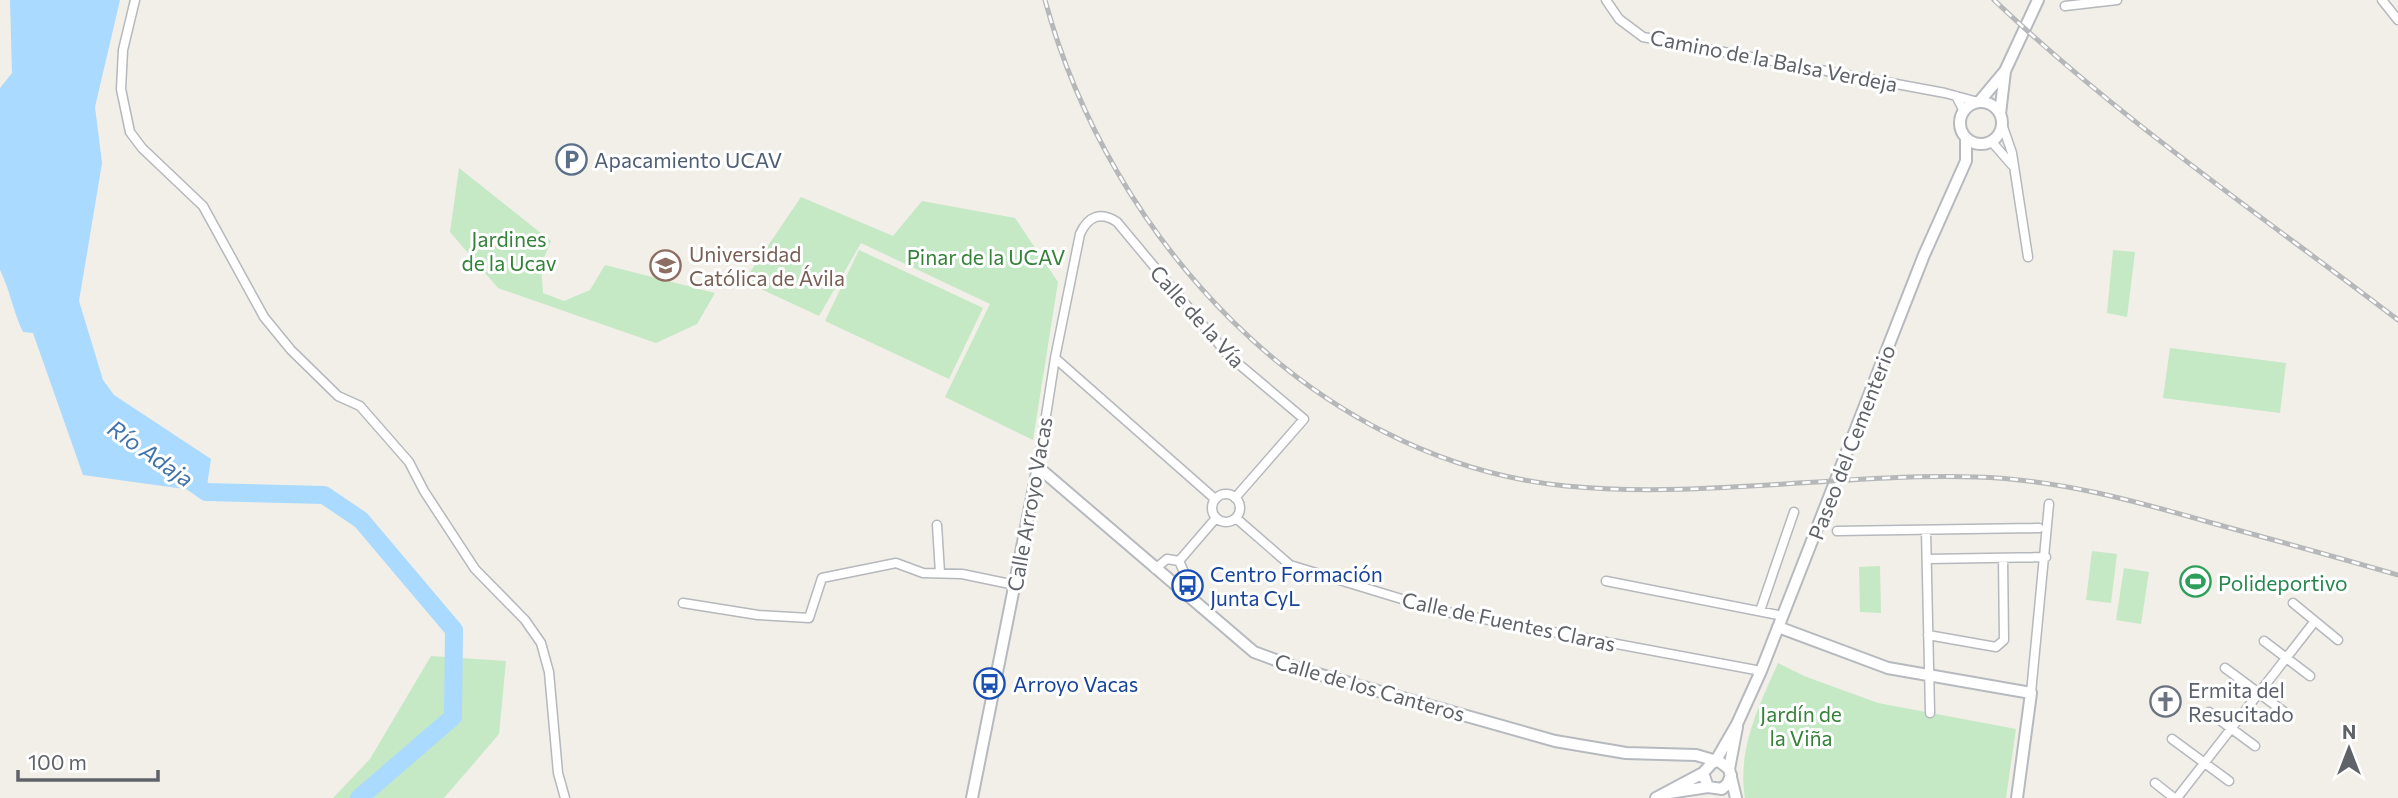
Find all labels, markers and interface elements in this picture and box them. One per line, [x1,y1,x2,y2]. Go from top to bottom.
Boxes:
street label: Camino de la Balsa Verdeja [1648,24,1900,96]
parking icon: Apacamiento UCAV [554,142,588,176]
place label: Apacamiento UCAV [594,147,782,172]
park label: Jardines de la Ucav [462,226,557,275]
place label: Universidad Católica de Ávila [689,241,845,290]
park label: Pinar de la UCAV [907,244,1065,269]
school or university icon: Universidad Católica de Ávila [649,248,683,282]
street label: Calle de la Vía [1145,260,1251,372]
street label: Paseo del Cementerio [1802,341,1900,543]
water label: Río Adaja [103,414,199,492]
street label: Calle Arroyo Vacas [1001,415,1057,593]
place label: Centro Formación Junta CyL [1210,561,1383,610]
sports icon: Polideportivo [2178,565,2212,599]
bus stop icon: Centro Formación Junta CyL [1170,568,1204,602]
place label: Polideportivo [2218,570,2348,595]
street label: Calle de Fuentes Claras [1400,586,1618,656]
street label: Calle de los Canteros [1272,648,1468,726]
bus stop icon: Arroyo Vacas [973,666,1007,700]
place label: Arroyo Vacas [1013,671,1138,696]
place label: Ermita del Resucitado [2188,677,2294,726]
church icon: Ermita del Resucitado [2148,684,2182,718]
park label: Jardín de la Viña [1760,701,1842,750]
north arrow [2314,714,2384,784]
text: N [2342,720,2356,743]
scale bar [18,738,158,782]
text: 100 m [28,749,87,774]

